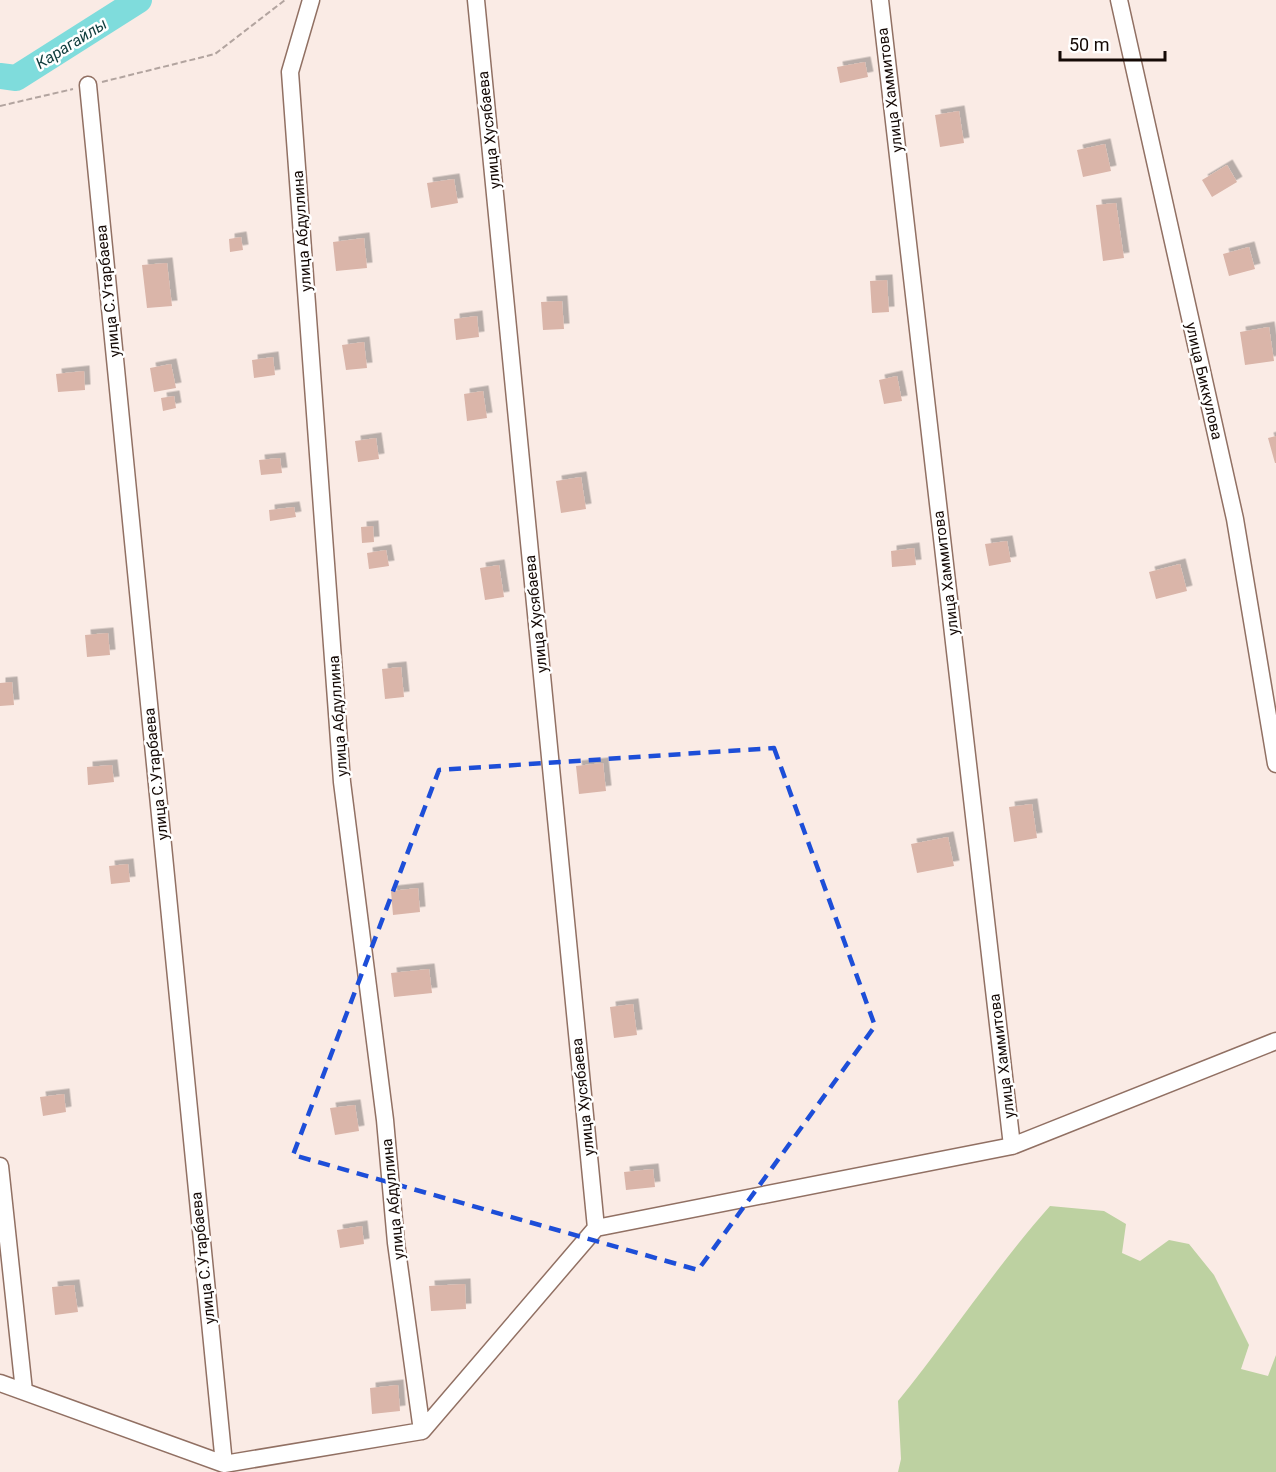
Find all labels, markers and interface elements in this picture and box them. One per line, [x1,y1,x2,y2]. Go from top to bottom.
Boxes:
water label: Карагайлы [32,14,110,73]
scale bar [1060,24,1165,62]
street label: улица Хаммитова [873,27,907,153]
text: 50 m [1069,34,1109,55]
street label: улица Хусябаева [474,70,504,190]
street label: улица Абдуллина [289,170,315,292]
street label: улица С.Утарбаева [92,224,124,358]
street label: улица Биккулова [1182,321,1226,441]
street label: улица Хаммитова [929,510,963,636]
street label: улица Хусябаева [521,554,551,674]
street label: улица Абдуллина [325,655,351,777]
street label: улица С.Утарбаева [140,707,172,841]
street label: улица Хаммитова [985,993,1019,1119]
street label: улица Хусябаева [568,1037,598,1157]
street label: улица Абдуллина [378,1138,408,1260]
street label: улица С.Утарбаева [187,1191,219,1325]

